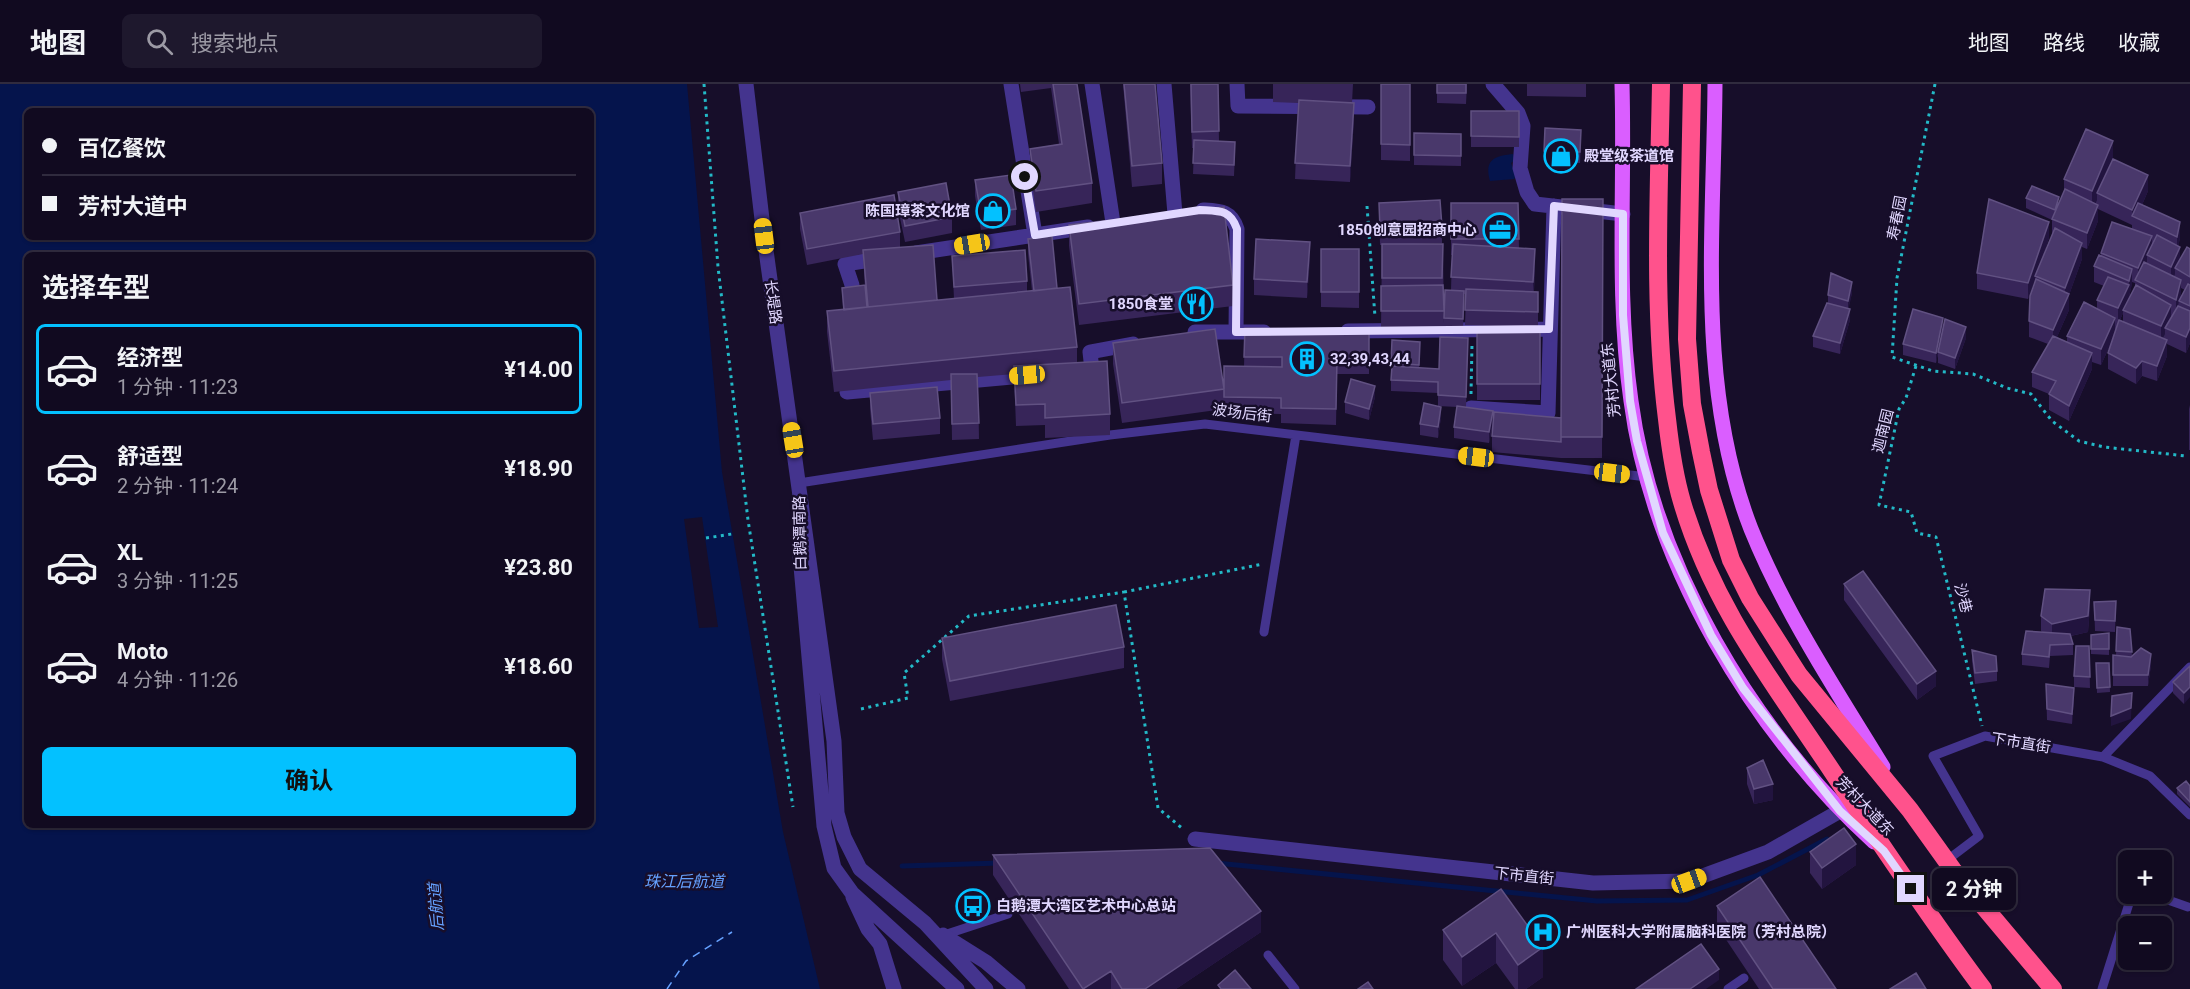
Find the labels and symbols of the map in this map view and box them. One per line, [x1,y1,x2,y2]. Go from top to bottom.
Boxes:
shop icon: 殿堂级茶道馆 [1543,138,1579,174]
place label: 殿堂级茶道馆 [1584,147,1674,165]
route start [1011,163,1038,190]
shop icon: 陈国璋茶文化馆 [975,193,1011,229]
street label: 寿春园 [1884,194,1910,242]
place label: 陈国璋茶文化馆 [865,202,970,220]
office icon: 1850创意园招商中心 [1482,212,1518,248]
car [753,217,775,255]
place label: 1850创意园招商中心 [1338,221,1477,239]
car [953,232,991,256]
street label: 长堤路 [761,278,785,326]
restaurant icon: 1850食堂 [1178,286,1214,322]
place label: 1850食堂 [1109,295,1173,313]
building icon: 32,39,43,44 [1289,341,1325,377]
street label: 芳村大道东 [1598,342,1624,418]
place label: 32,39,43,44 [1330,350,1410,368]
car [1008,364,1046,386]
street label: 波场后街 [1211,400,1273,426]
street label: 迦南园 [1869,407,1897,455]
car [781,421,805,459]
car [1457,446,1495,468]
car [1593,462,1631,484]
street label: 白鹅潭南路 [790,495,810,571]
street label: 沙巷 [1951,581,1975,615]
street label: 下市直街 [1990,729,2052,757]
street label: 芳村大道东 [1832,773,1898,839]
street label: 下市直街 [1493,864,1555,888]
car [1669,866,1709,896]
callout: 2 分钟 [1932,868,2016,910]
water label: 珠江后航道 [644,872,726,891]
route end [1897,875,1924,902]
water label: 后航道 [425,880,447,932]
bus stop icon: 白鹅潭大湾区艺术中心总站 [955,888,991,924]
place label: 白鹅潭大湾区艺术中心总站 [996,897,1176,915]
hospital icon: 广州医科大学附属脑科医院（芳村总院） [1525,914,1561,950]
place label: 广州医科大学附属脑科医院（芳村总院） [1566,923,1836,941]

